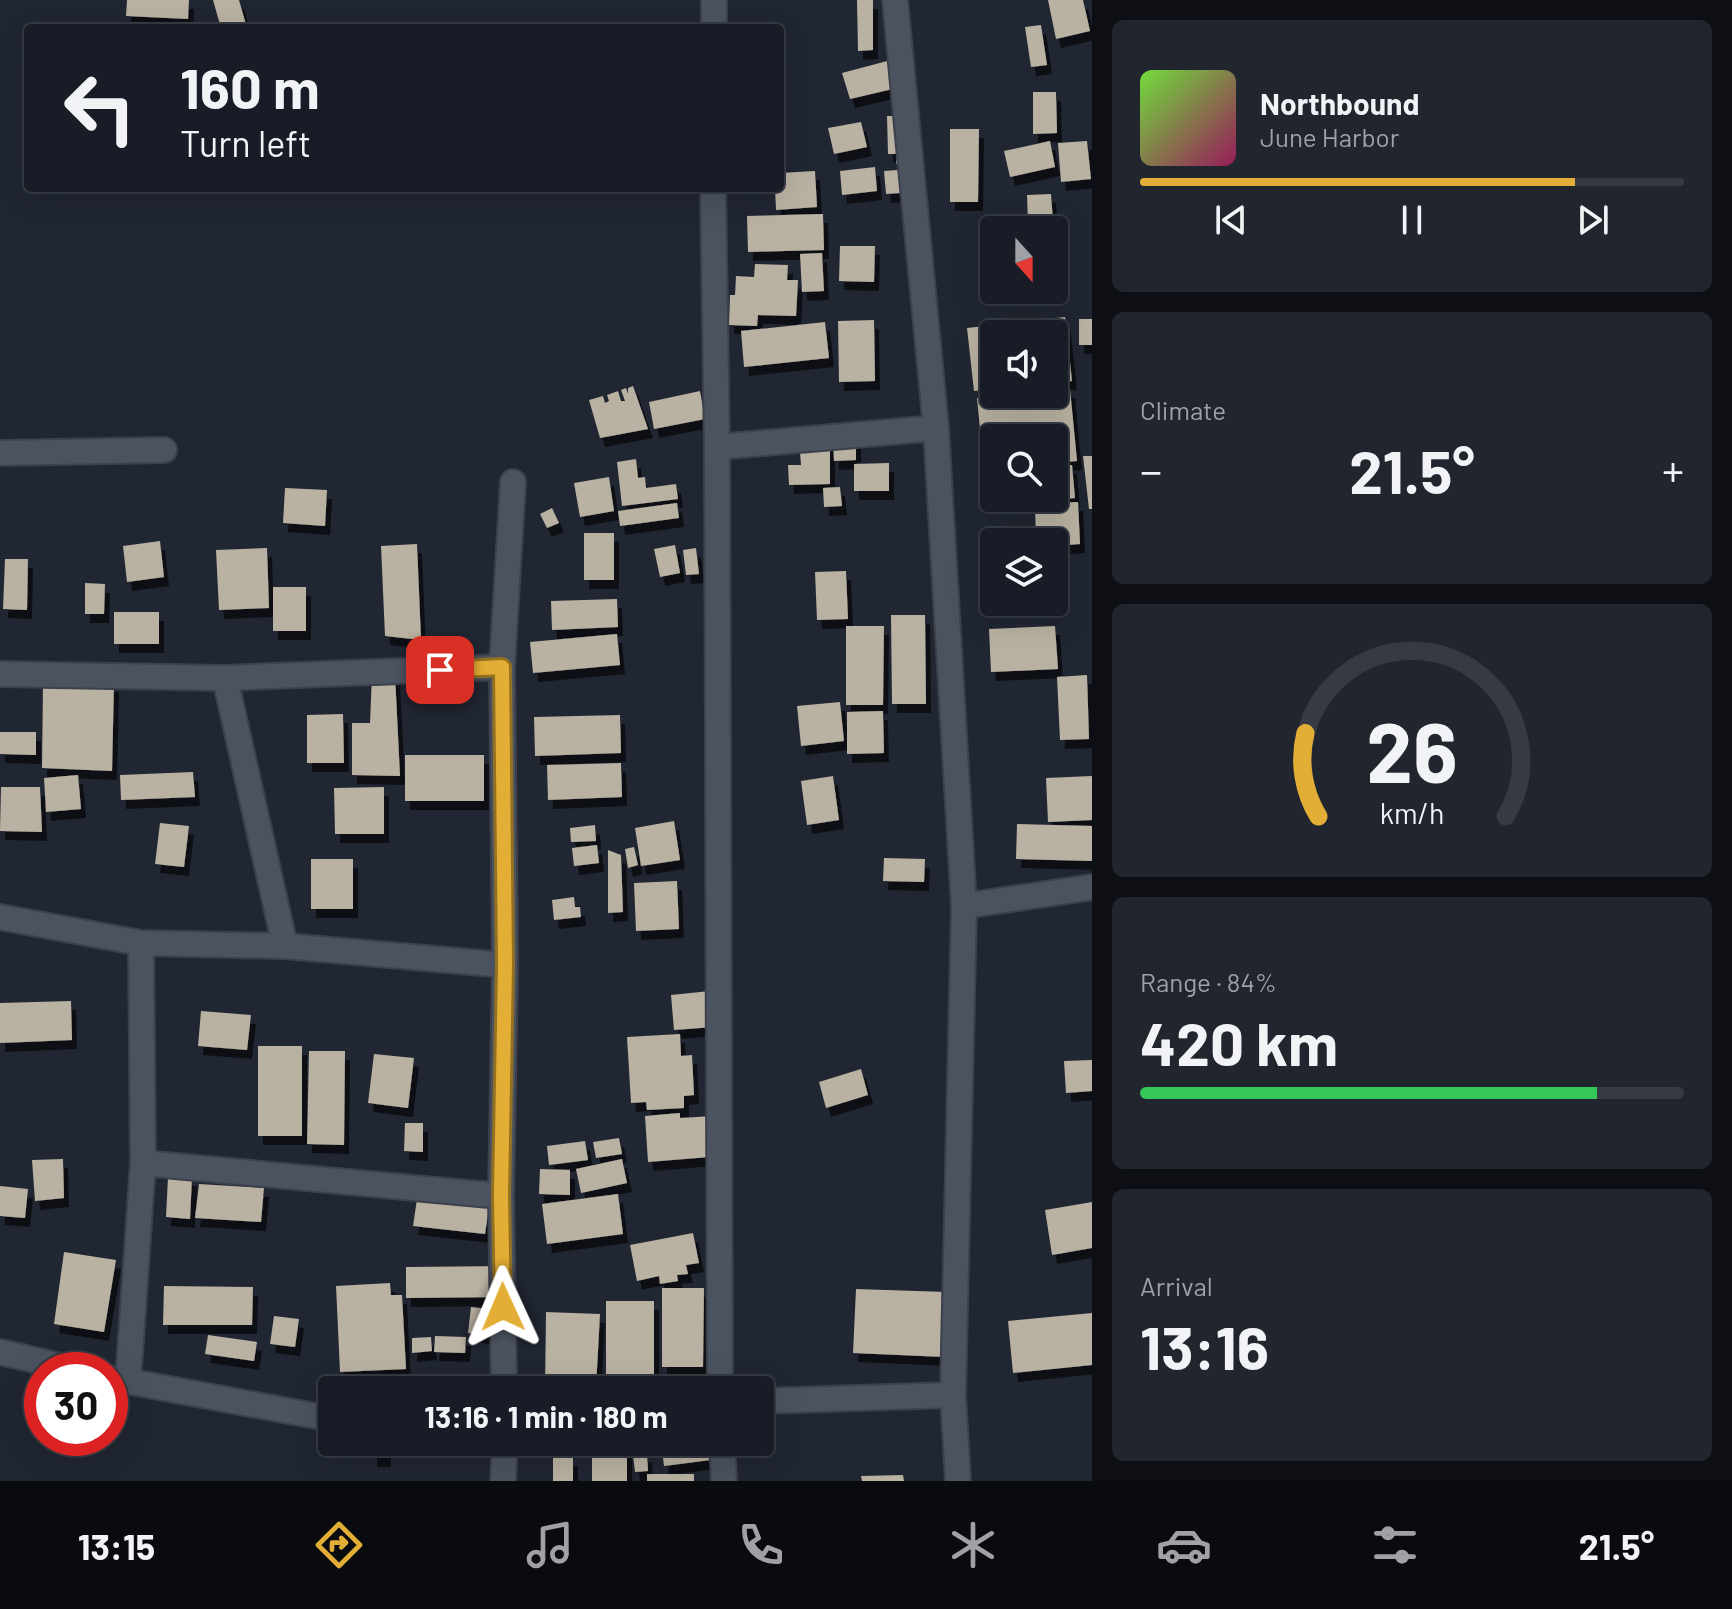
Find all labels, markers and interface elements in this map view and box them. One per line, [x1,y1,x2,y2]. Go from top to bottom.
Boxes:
text: 160 m [180,53,320,120]
icon: left [48,56,152,160]
text: Northbound [1260,85,1419,121]
text: Turn left [180,121,311,164]
text: June Harbor [1260,121,1399,152]
icon: previous [1209,198,1253,242]
icon: pause [1390,198,1434,242]
icon: next [1571,198,1615,242]
north arrow [980,216,1068,304]
map controls [980,216,1068,616]
button: sound [980,320,1068,408]
text: Climate [1140,394,1226,425]
button: search [980,424,1068,512]
text: 21.5° [1349,434,1475,506]
text: − [1140,443,1162,496]
text: + [1662,443,1684,496]
button: layers [980,528,1068,616]
pin [406,636,474,704]
icon: arrive [418,648,462,692]
text: 26 [1366,699,1458,799]
text: km/h [1380,795,1444,830]
text: Range · 84% [1140,966,1277,997]
text: 420 km [1140,1006,1338,1078]
position arrow [461,1265,545,1349]
text: Arrival [1140,1270,1213,1301]
text: 13:16 [1140,1310,1269,1382]
speed limit sign: 30 [24,1352,128,1456]
text: 13:16 · 1 min · 180 m [424,1398,668,1434]
icon: directions [311,1517,367,1573]
icon: music [522,1517,578,1573]
icon: phone [733,1517,789,1573]
icon: climate [945,1517,1001,1573]
icon: car [1156,1517,1212,1573]
icon: filters [1367,1517,1423,1573]
text: 13:15 [78,1524,155,1567]
text: 21.5° [1579,1524,1654,1567]

